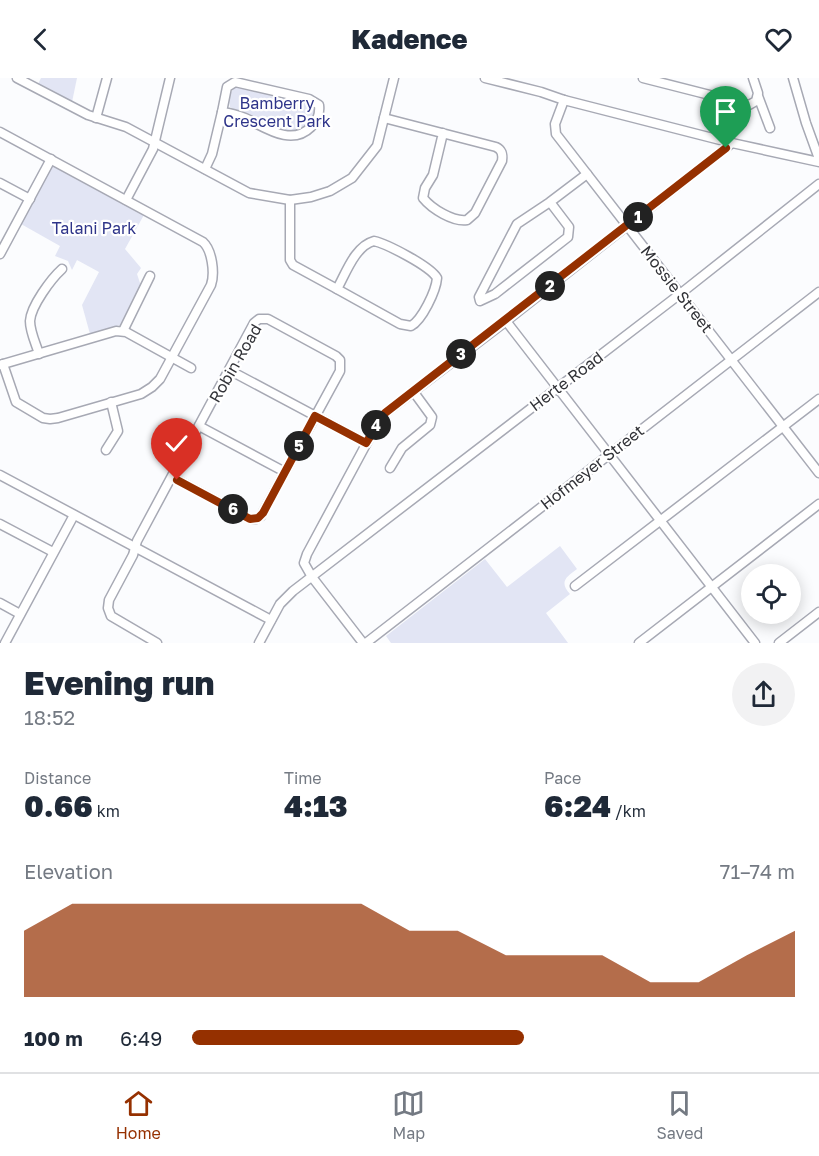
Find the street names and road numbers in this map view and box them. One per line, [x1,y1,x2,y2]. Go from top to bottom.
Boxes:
street label: Mossie Street [637,241,717,337]
street label: Robin Road [204,320,266,406]
street label: Herte Road [525,347,607,415]
street label: Hofmeyer Street [536,420,648,514]

